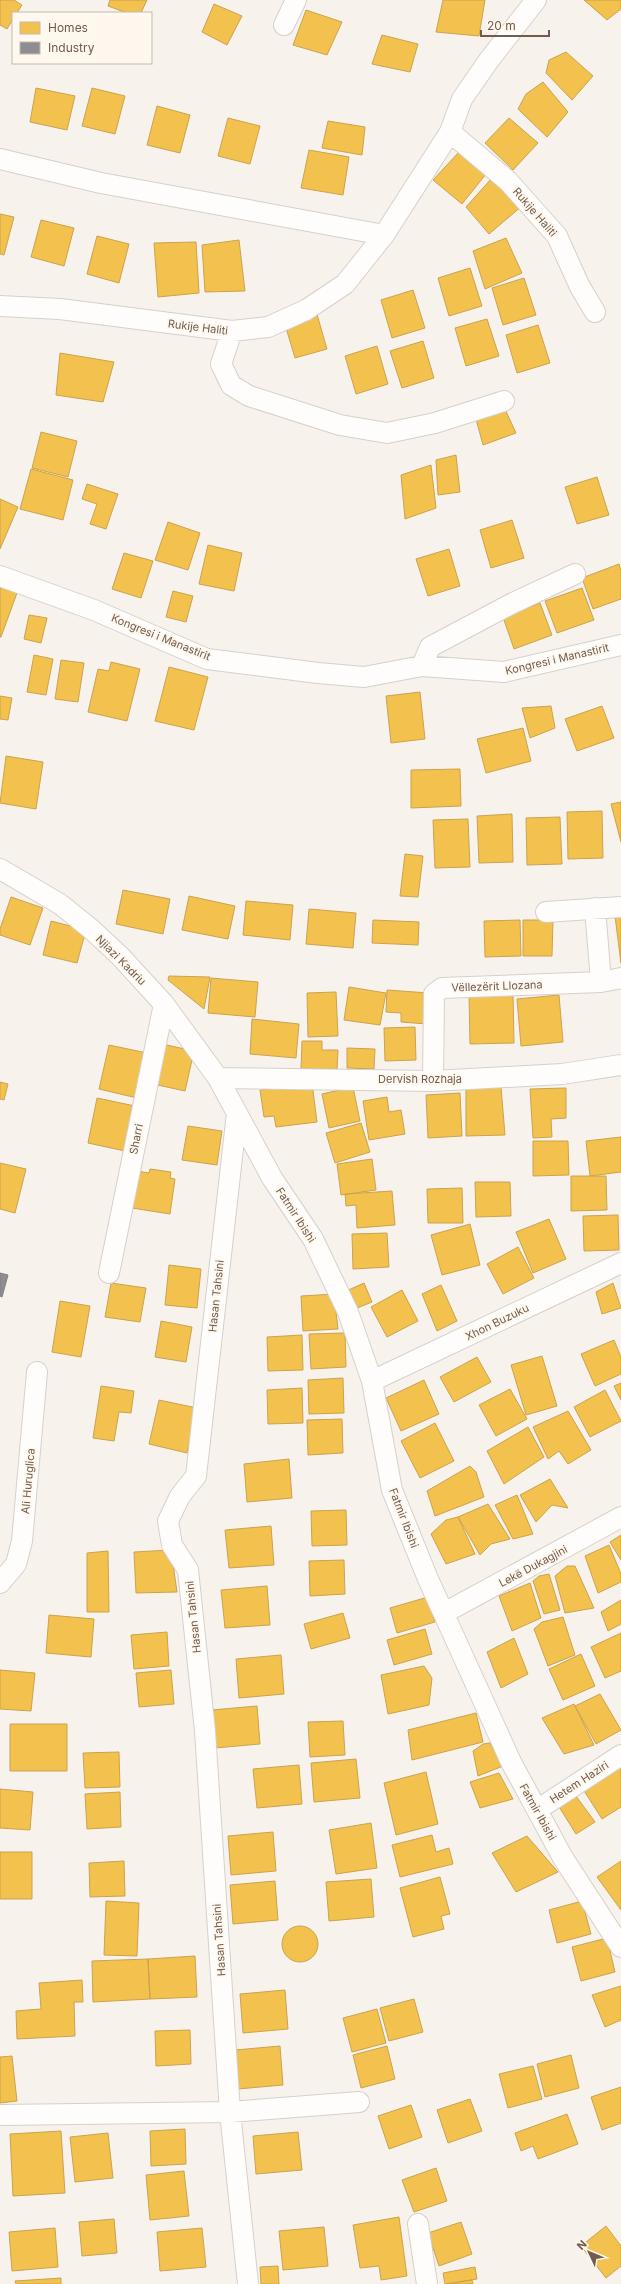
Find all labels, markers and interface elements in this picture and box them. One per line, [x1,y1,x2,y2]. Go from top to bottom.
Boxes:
legend [12,12,152,64]
scale bar [481,12,549,38]
text: 20 m [487,18,516,33]
text: Homes [48,20,88,35]
text: Industry [48,40,95,55]
street label: Rukije Haliti [510,185,560,239]
street label: Rukije Haliti [167,316,229,338]
street label: Kongresi i Manastirit [109,611,213,663]
street label: Kongresi i Manastirit [504,640,611,678]
street label: Njiazi Kadriu [93,932,149,988]
street label: Vëllezërit Llozana [451,977,543,995]
street label: Dervish Rozhaja [378,1072,462,1086]
street label: Sharri [126,1122,146,1156]
street label: Fatmir Ibishi [273,1185,319,1245]
street label: Hasan Tahsini [205,1259,227,1333]
street label: Xhon Buzuku [463,1301,531,1343]
street label: Ali Huruglica [18,1448,38,1514]
street label: Fatmir Ibishi [386,1486,422,1550]
street label: Lekë Dukagjini [496,1542,570,1590]
street label: Hasan Tahsini [182,1580,204,1654]
street label: Hetem Haziri [547,1758,611,1806]
street label: Fatmir Ibishi [517,1781,559,1843]
street label: Hasan Tahsini [209,1903,229,1977]
north arrow [569,2232,609,2272]
text: N [574,2237,590,2253]

